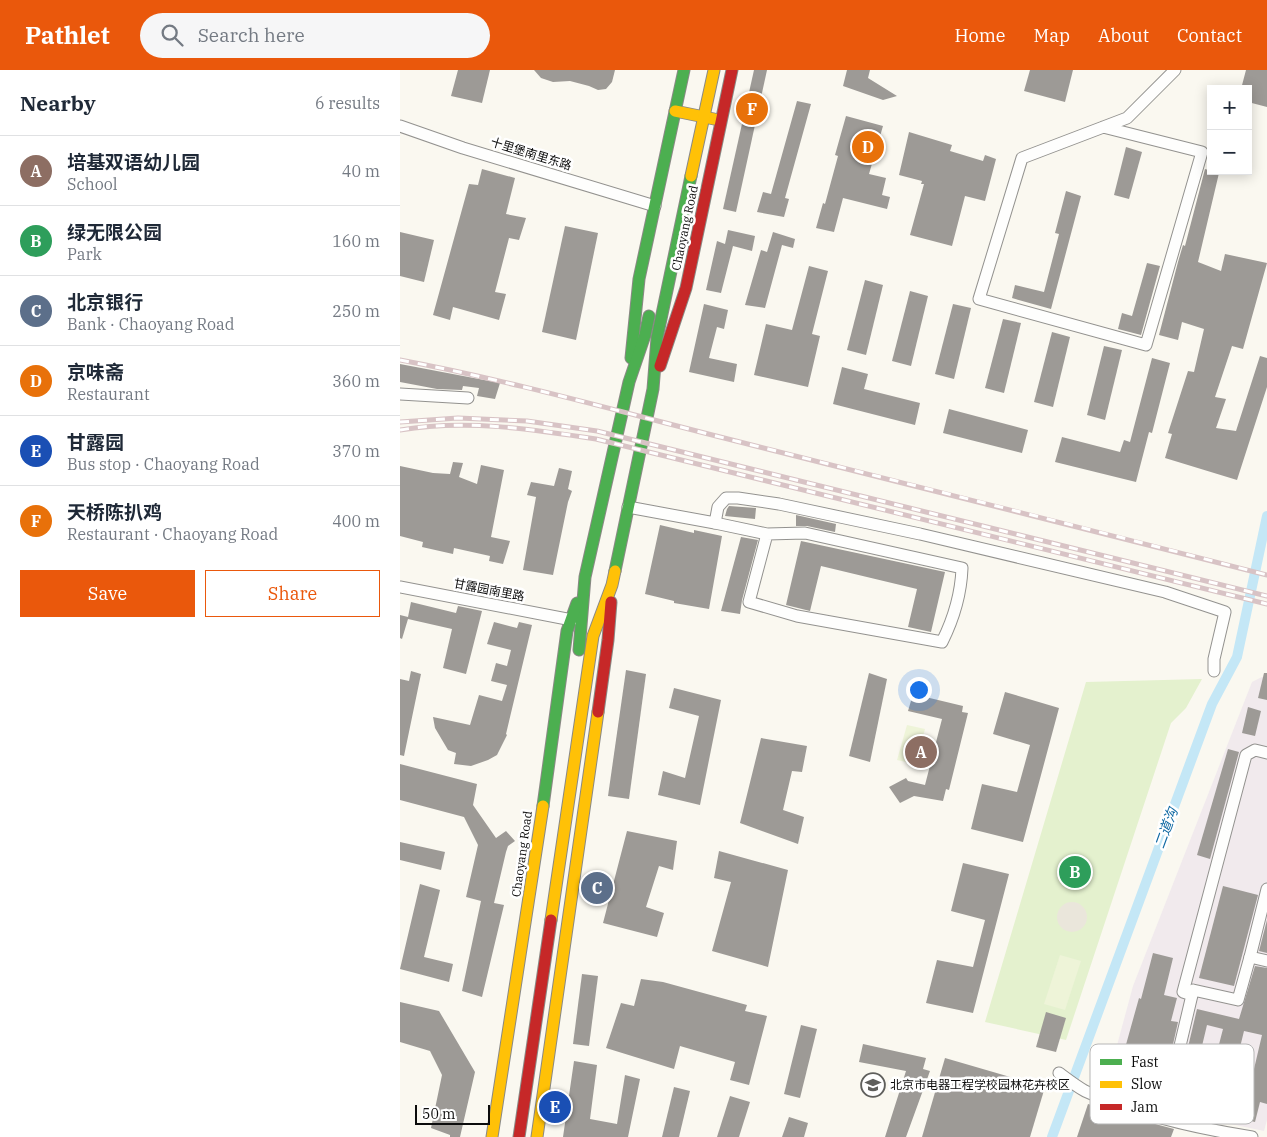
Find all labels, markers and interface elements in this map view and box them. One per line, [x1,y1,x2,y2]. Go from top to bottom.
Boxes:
search box [140,13,490,58]
text: Pathlet [25,19,110,51]
icon: search [158,21,186,49]
text: Search here [198,23,305,47]
text: Home [954,24,1006,47]
text: Map [1034,24,1070,47]
text: About [1098,24,1149,47]
text: Contact [1177,24,1242,47]
map controls [1207,85,1252,175]
button: + [1207,85,1252,130]
text: Nearby [20,89,96,117]
pin: F [736,90,768,128]
text: 6 results [315,93,380,113]
pin: D [852,128,884,166]
button: − [1207,130,1252,175]
street label: 十里堡南里东路 [489,134,574,173]
text: 培基双语幼儿园 [67,150,200,174]
text: A [30,161,42,181]
text: 40 m [342,161,380,181]
text: School [67,174,118,194]
street label: Chaoyang Road [668,184,701,272]
text: 绿无限公园 [67,220,162,244]
text: B [30,231,42,251]
text: 160 m [332,231,380,251]
text: Park [67,244,102,264]
text: 北京银行 [67,290,143,314]
text: C [31,301,41,321]
text: 250 m [332,301,380,321]
text: Bank · Chaoyang Road [67,314,235,334]
text: 京味斋 [67,360,124,384]
text: D [30,371,42,391]
text: 360 m [332,371,380,391]
text: Restaurant [67,384,150,404]
text: 甘露园 [67,430,124,454]
text: E [31,441,41,461]
text: 370 m [332,441,380,461]
text: Bus stop · Chaoyang Road [67,454,260,474]
text: 天桥陈扒鸡 [67,500,162,524]
text: F [31,511,41,531]
text: 400 m [332,511,380,531]
text: Restaurant · Chaoyang Road [67,524,278,544]
button: Save [20,570,195,617]
button: Share [205,570,380,617]
street label: 甘露园南里路 [452,575,526,604]
your location [906,677,932,703]
pin: A [905,733,937,771]
water label: 二道沟 [1150,803,1182,851]
street label: Chaoyang Road [508,810,535,898]
pin: B [1059,853,1091,891]
pin: C [581,869,613,907]
legend [1090,1044,1254,1124]
text: Fast [1131,1053,1159,1071]
school or university icon: 北京市电器工程学校园林花卉校区 [860,1072,886,1098]
text: Slow [1131,1075,1162,1093]
place label: 北京市电器工程学校园林花卉校区 [890,1077,1070,1092]
pin: E [539,1088,571,1126]
text: Jam [1131,1098,1158,1116]
scale bar [415,1102,490,1125]
text: 50 m [422,1105,455,1123]

